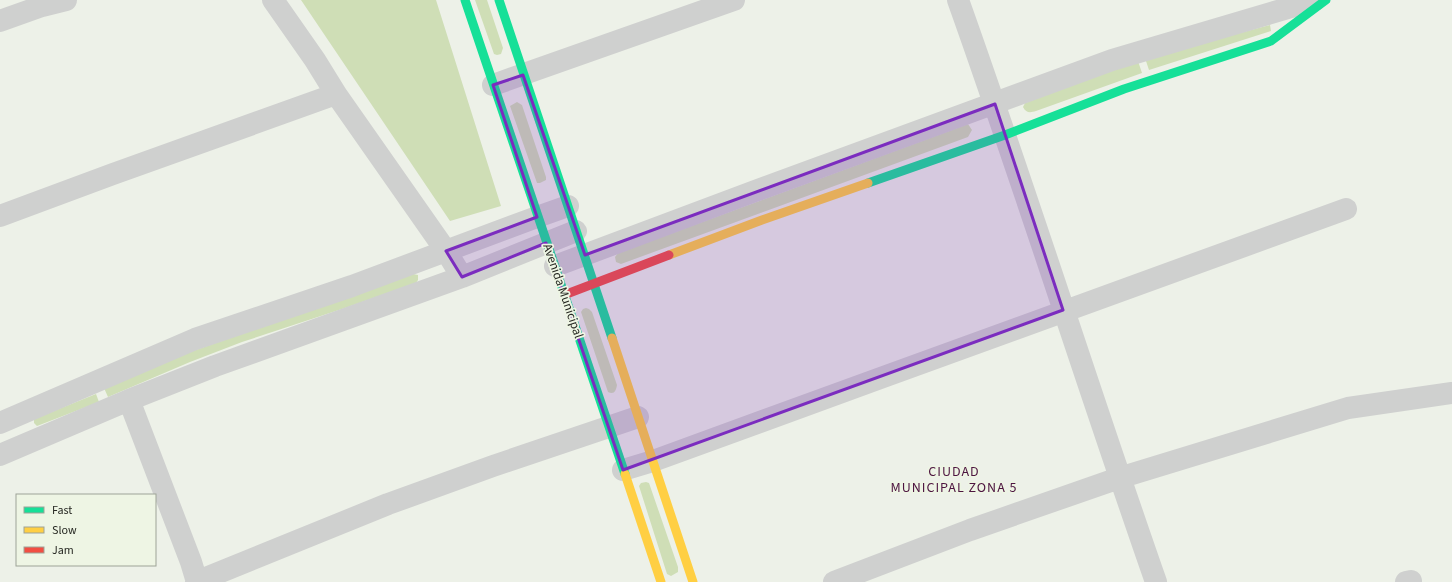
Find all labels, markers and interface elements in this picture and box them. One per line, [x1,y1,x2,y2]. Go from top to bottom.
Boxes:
street label: Avenida Municipal [538,241,588,341]
district label: CIUDAD MUNICIPAL ZONA 5 [890,462,1018,498]
legend [16,494,156,566]
text: Fast [52,502,72,519]
text: Slow [52,522,77,539]
text: Jam [52,542,74,559]

